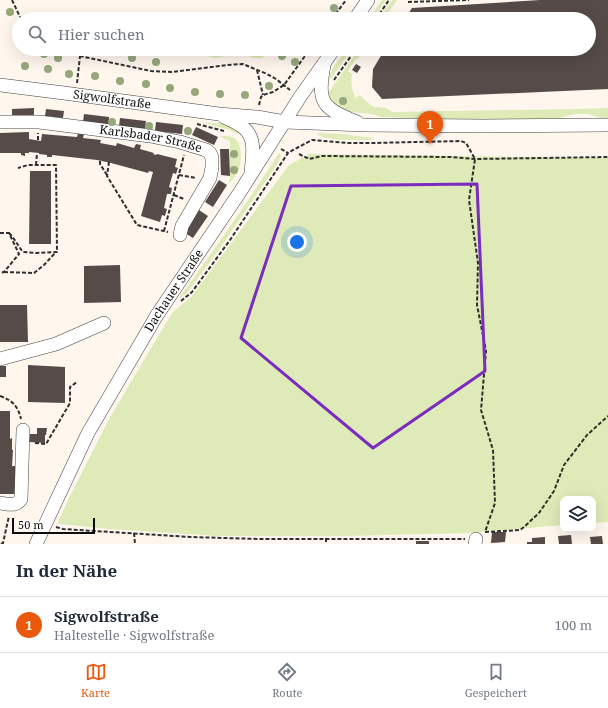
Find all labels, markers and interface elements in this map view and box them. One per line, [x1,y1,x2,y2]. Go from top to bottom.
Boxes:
search box [12,12,596,56]
icon: search [26,23,48,45]
text: Hier suchen [58,24,145,44]
street label: Sigwolfstraße [72,85,152,113]
pin: 1 [417,111,443,144]
street label: Karlsbader Straße [99,121,204,156]
your location [287,232,307,252]
street label: Dachauer Straße [140,246,207,335]
map controls [560,496,596,532]
button: layers [560,496,596,532]
scale bar [12,516,95,535]
text: 50 m [18,517,44,532]
text: In der Nähe [16,559,117,582]
text: Sigwolfstraße [54,606,159,626]
text: 1 [25,616,33,634]
text: 100 m [555,616,592,634]
text: Haltestelle · Sigwolfstraße [54,626,214,644]
tab: Karte [81,661,110,700]
tab: Route [272,661,302,700]
tab: Gespeichert [465,661,527,700]

